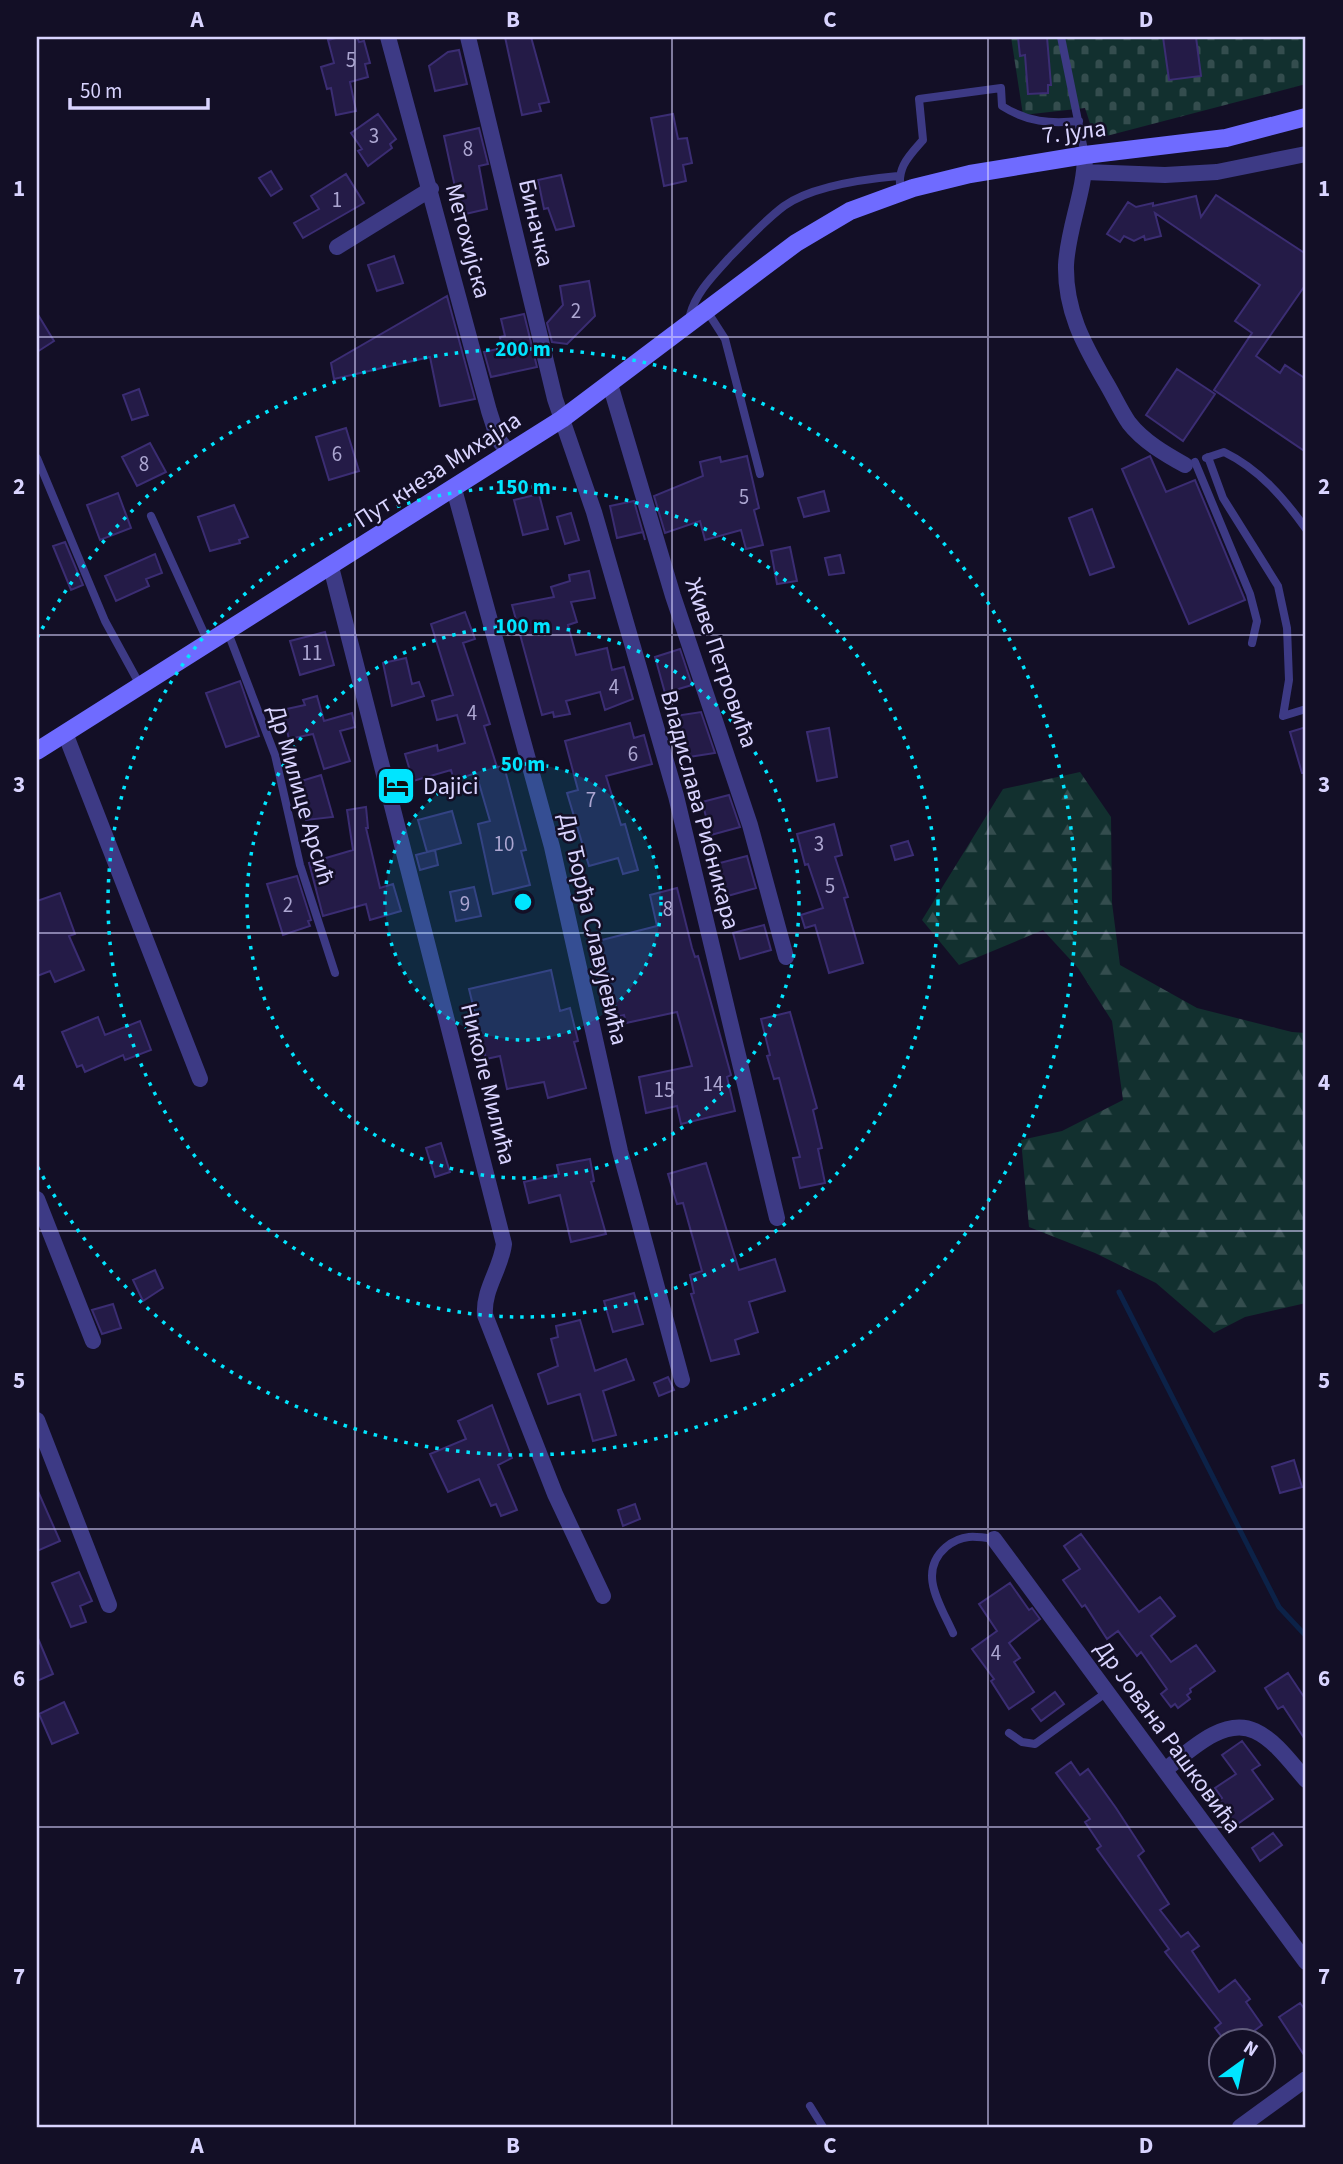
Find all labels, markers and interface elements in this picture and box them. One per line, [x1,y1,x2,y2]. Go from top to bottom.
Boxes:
text: A [189,3,204,36]
text: B [506,3,520,36]
text: C [823,3,837,36]
text: D [1139,3,1153,36]
house number: 5 [346,45,356,75]
scale bar [70,66,208,110]
text: 50 m [80,76,122,106]
street label: 7. јула [1040,111,1108,153]
house number: 3 [369,121,379,151]
house number: 8 [463,134,473,164]
text: 1 [13,172,25,205]
text: 1 [1318,172,1330,205]
street label: Биначка [509,176,563,270]
street label: Метохијска [436,180,500,302]
house number: 1 [332,185,342,215]
house number: 2 [571,296,581,326]
text: 200 m [495,334,551,364]
street label: Пут кнеза Михајла [348,403,528,537]
house number: 6 [332,439,342,469]
house number: 8 [139,449,149,479]
text: 2 [13,470,25,503]
text: 2 [1318,470,1330,503]
text: 150 m [495,472,551,502]
house number: 5 [739,482,749,512]
street label: Живе Петровића [676,573,766,753]
text: 100 m [495,611,551,641]
house number: 11 [302,638,322,668]
house number: 4 [609,672,619,702]
street label: Владислава Рибникара [651,686,749,934]
house number: 4 [467,698,477,728]
street label: Др Милице Арсић [259,701,343,889]
house number: 6 [628,739,638,769]
text: 50 m [501,749,545,779]
hotel icon: Dajici [375,765,417,807]
text: 3 [13,768,25,801]
text: 3 [1318,768,1330,801]
place label: Dajici [423,769,479,804]
house number: 7 [586,785,596,815]
street label: Др Ђорђа Славујевића [549,809,637,1049]
house number: 10 [494,829,514,859]
house number: 3 [814,829,824,859]
house number: 5 [825,871,835,901]
house number: 9 [460,889,470,919]
house number: 2 [283,890,293,920]
centre of rings [511,890,535,914]
house number: 8 [663,894,673,924]
street label: Николе Милића [451,999,525,1169]
text: 4 [13,1066,25,1099]
text: 4 [1318,1066,1330,1099]
house number: 14 [703,1069,723,1099]
house number: 15 [654,1075,674,1105]
text: 5 [13,1364,25,1397]
text: 5 [1318,1364,1330,1397]
street label: Др Јована Рашковића [1086,1633,1250,1841]
house number: 4 [991,1638,1001,1668]
text: 6 [13,1662,25,1695]
text: 6 [1318,1662,1330,1695]
text: 7 [13,1960,25,1993]
text: 7 [1318,1960,1330,1993]
north arrow [1206,2028,1276,2098]
text: N [1238,2034,1263,2064]
text: A [189,2129,204,2162]
text: B [506,2129,520,2162]
text: C [823,2129,837,2162]
text: D [1139,2129,1153,2162]

